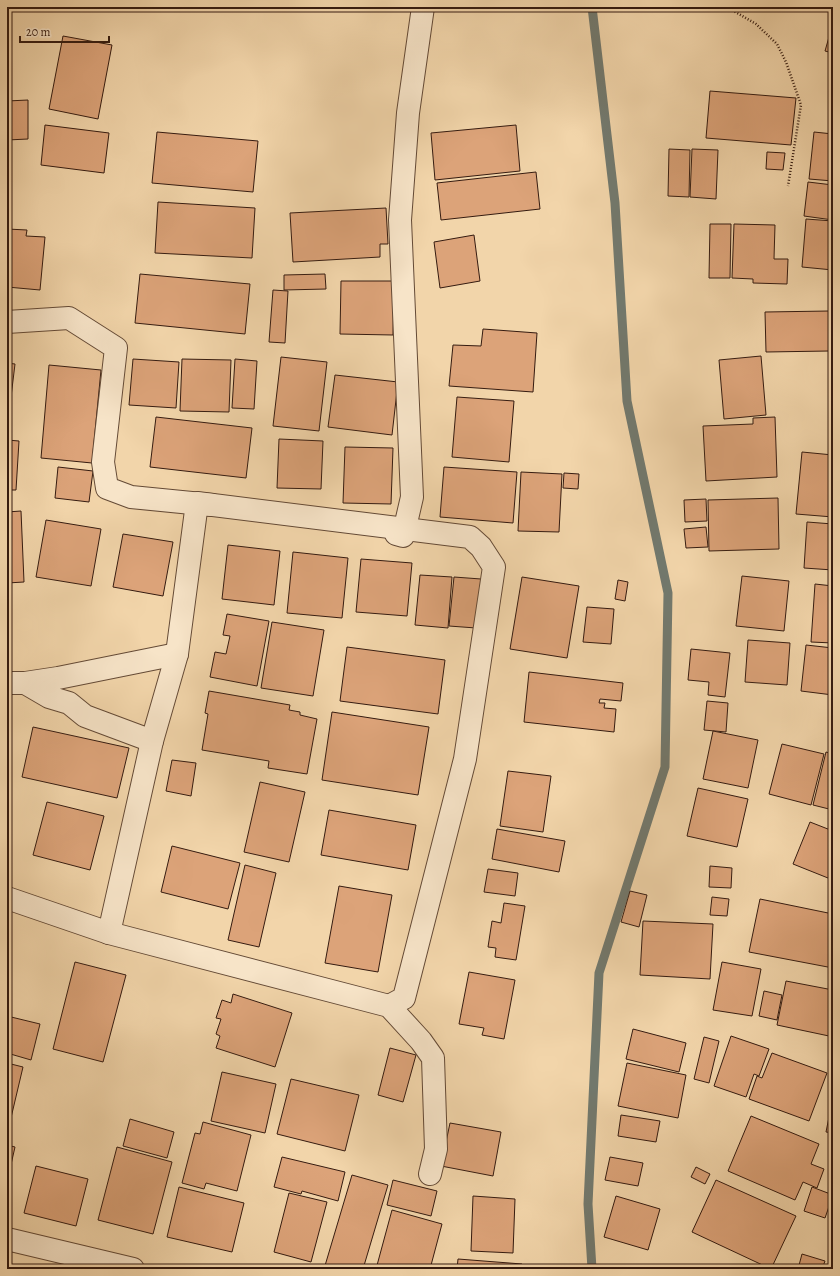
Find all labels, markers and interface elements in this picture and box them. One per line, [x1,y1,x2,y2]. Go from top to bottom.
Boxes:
scale bar [20,18,109,44]
text: 20 m [26,24,50,40]

